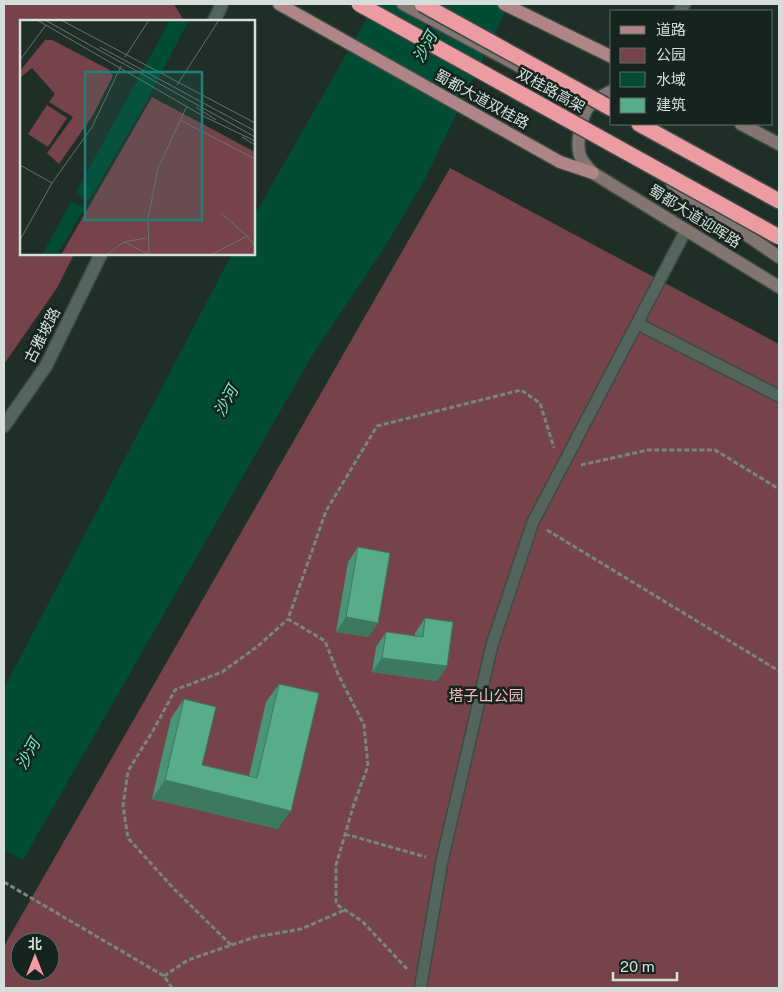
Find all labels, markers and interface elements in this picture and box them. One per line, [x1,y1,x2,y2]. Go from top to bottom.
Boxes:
legend [610,10,773,125]
inset map [20,20,255,255]
text: 道路 [656,21,686,38]
water label: 沙河 [409,26,443,66]
text: 公园 [656,46,686,63]
street label: 双桂路高架 [514,64,588,116]
street label: 蜀都大道双桂路 [432,66,532,132]
text: 水域 [656,71,686,88]
text: 建筑 [656,96,686,113]
street label: 蜀都大道迎晖路 [646,181,744,251]
street label: 古雅坡路 [21,304,63,366]
water label: 沙河 [210,380,244,420]
park label: 塔子山公园 [448,687,524,704]
water label: 沙河 [12,733,46,773]
north arrow [10,932,60,982]
text: 北 [28,936,42,952]
scale bar [613,950,677,982]
text: 20 m [620,958,655,975]

